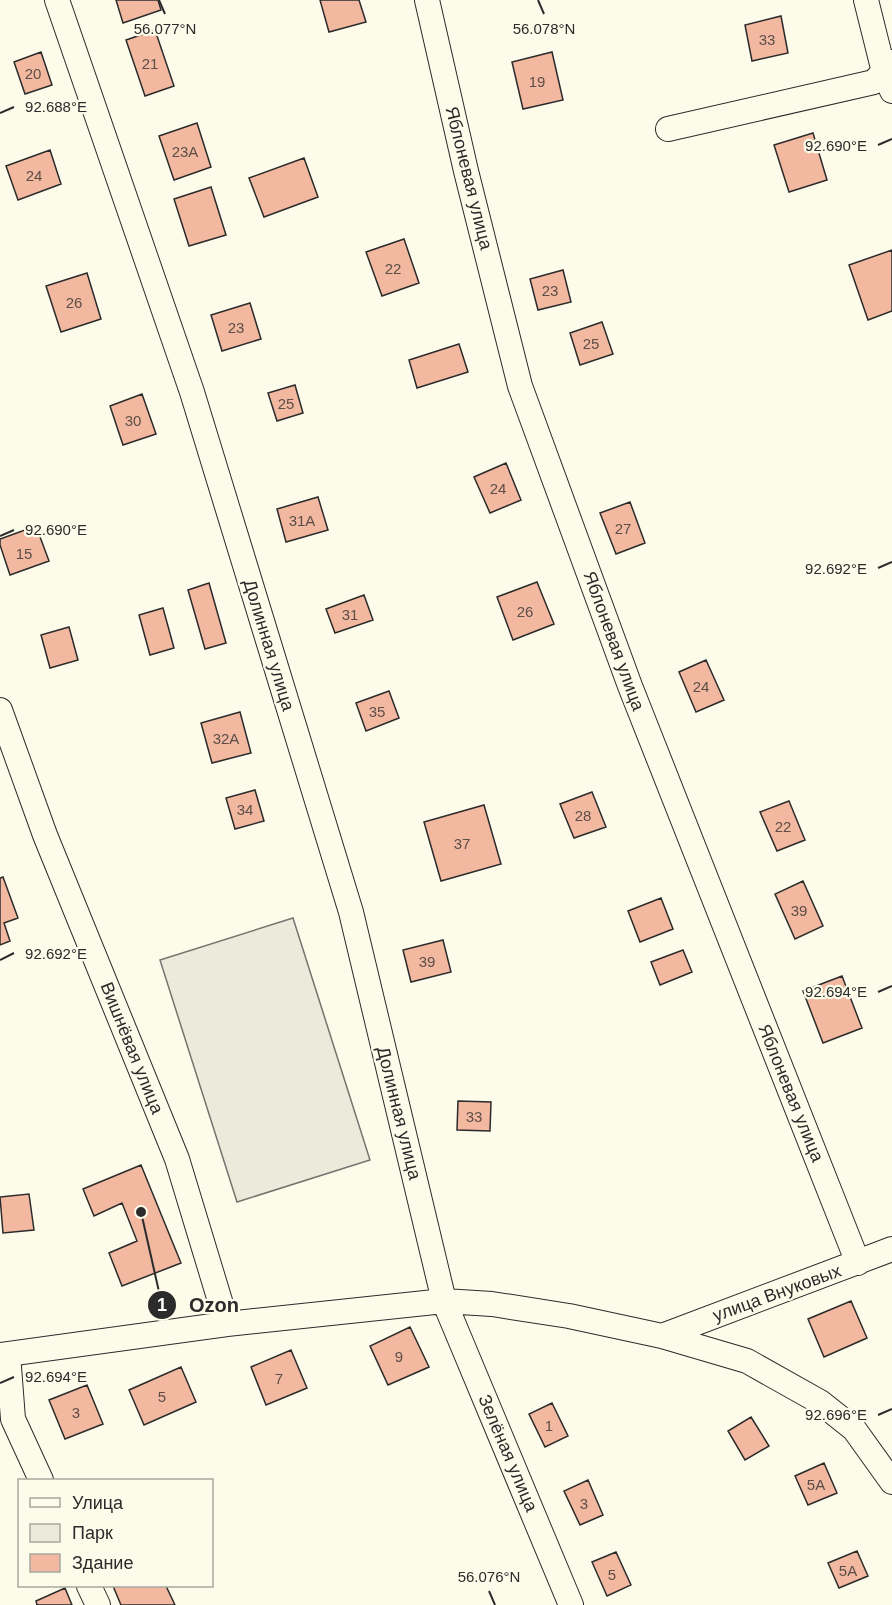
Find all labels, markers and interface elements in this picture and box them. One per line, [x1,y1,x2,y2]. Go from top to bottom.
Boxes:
text: 56.077°N [134,20,196,37]
text: 56.078°N [513,20,575,37]
house number: 33 [759,31,775,48]
house number: 21 [142,55,158,72]
house number: 20 [25,65,41,82]
house number: 19 [529,73,545,90]
text: 92.688°E [25,98,87,115]
street label: Яблоневая улица [442,104,497,253]
text: 92.690°E [805,137,867,154]
house number: 23А [172,143,198,160]
house number: 24 [26,167,42,184]
house number: 22 [385,260,401,277]
house number: 23 [542,282,558,299]
house number: 26 [66,294,82,311]
house number: 23 [228,319,244,336]
house number: 25 [583,335,599,352]
house number: 25 [278,395,294,412]
house number: 30 [125,412,141,429]
house number: 24 [490,480,506,497]
house number: 31А [289,512,315,529]
house number: 27 [615,520,631,537]
text: 92.690°E [25,521,87,538]
house number: 15 [16,545,32,562]
text: 92.692°E [805,560,867,577]
street label: Яблоневая улица [580,569,649,714]
street label: Долинная улица [239,577,299,714]
house number: 26 [517,603,533,620]
house number: 31 [342,606,358,623]
house number: 24 [693,678,709,695]
house number: 35 [369,703,385,720]
house number: 32А [213,730,239,747]
house number: 34 [237,801,253,818]
house number: 28 [575,807,591,824]
house number: 22 [775,818,791,835]
house number: 37 [454,835,470,852]
house number: 39 [791,902,807,919]
text: 92.692°E [25,945,87,962]
house number: 39 [419,953,435,970]
street label: Вишнёвая улица [96,979,168,1118]
text: 92.694°E [805,983,867,1000]
street label: Яблоневая улица [754,1021,828,1166]
street label: Долинная улица [373,1044,425,1183]
house number: 33 [466,1108,482,1125]
street label: улица Внуковых [710,1261,844,1325]
callout: Ozon [147,1286,251,1324]
text: Ozon [189,1294,239,1316]
text: 1 [157,1295,167,1315]
house number: 9 [395,1348,403,1365]
text: 92.694°E [25,1368,87,1385]
house number: 7 [275,1370,283,1387]
house number: 5 [158,1388,166,1405]
street label: Зелёная улица [474,1392,542,1515]
house number: 3 [72,1404,80,1421]
text: 92.696°E [805,1406,867,1423]
house number: 1 [545,1417,553,1434]
house number: 5А [807,1476,825,1493]
legend [18,1479,213,1587]
text: Улица [72,1493,124,1513]
house number: 3 [580,1495,588,1512]
text: Парк [72,1523,113,1543]
text: Здание [72,1553,133,1573]
house number: 5А [839,1562,857,1579]
house number: 5 [608,1566,616,1583]
text: 56.076°N [458,1568,520,1585]

